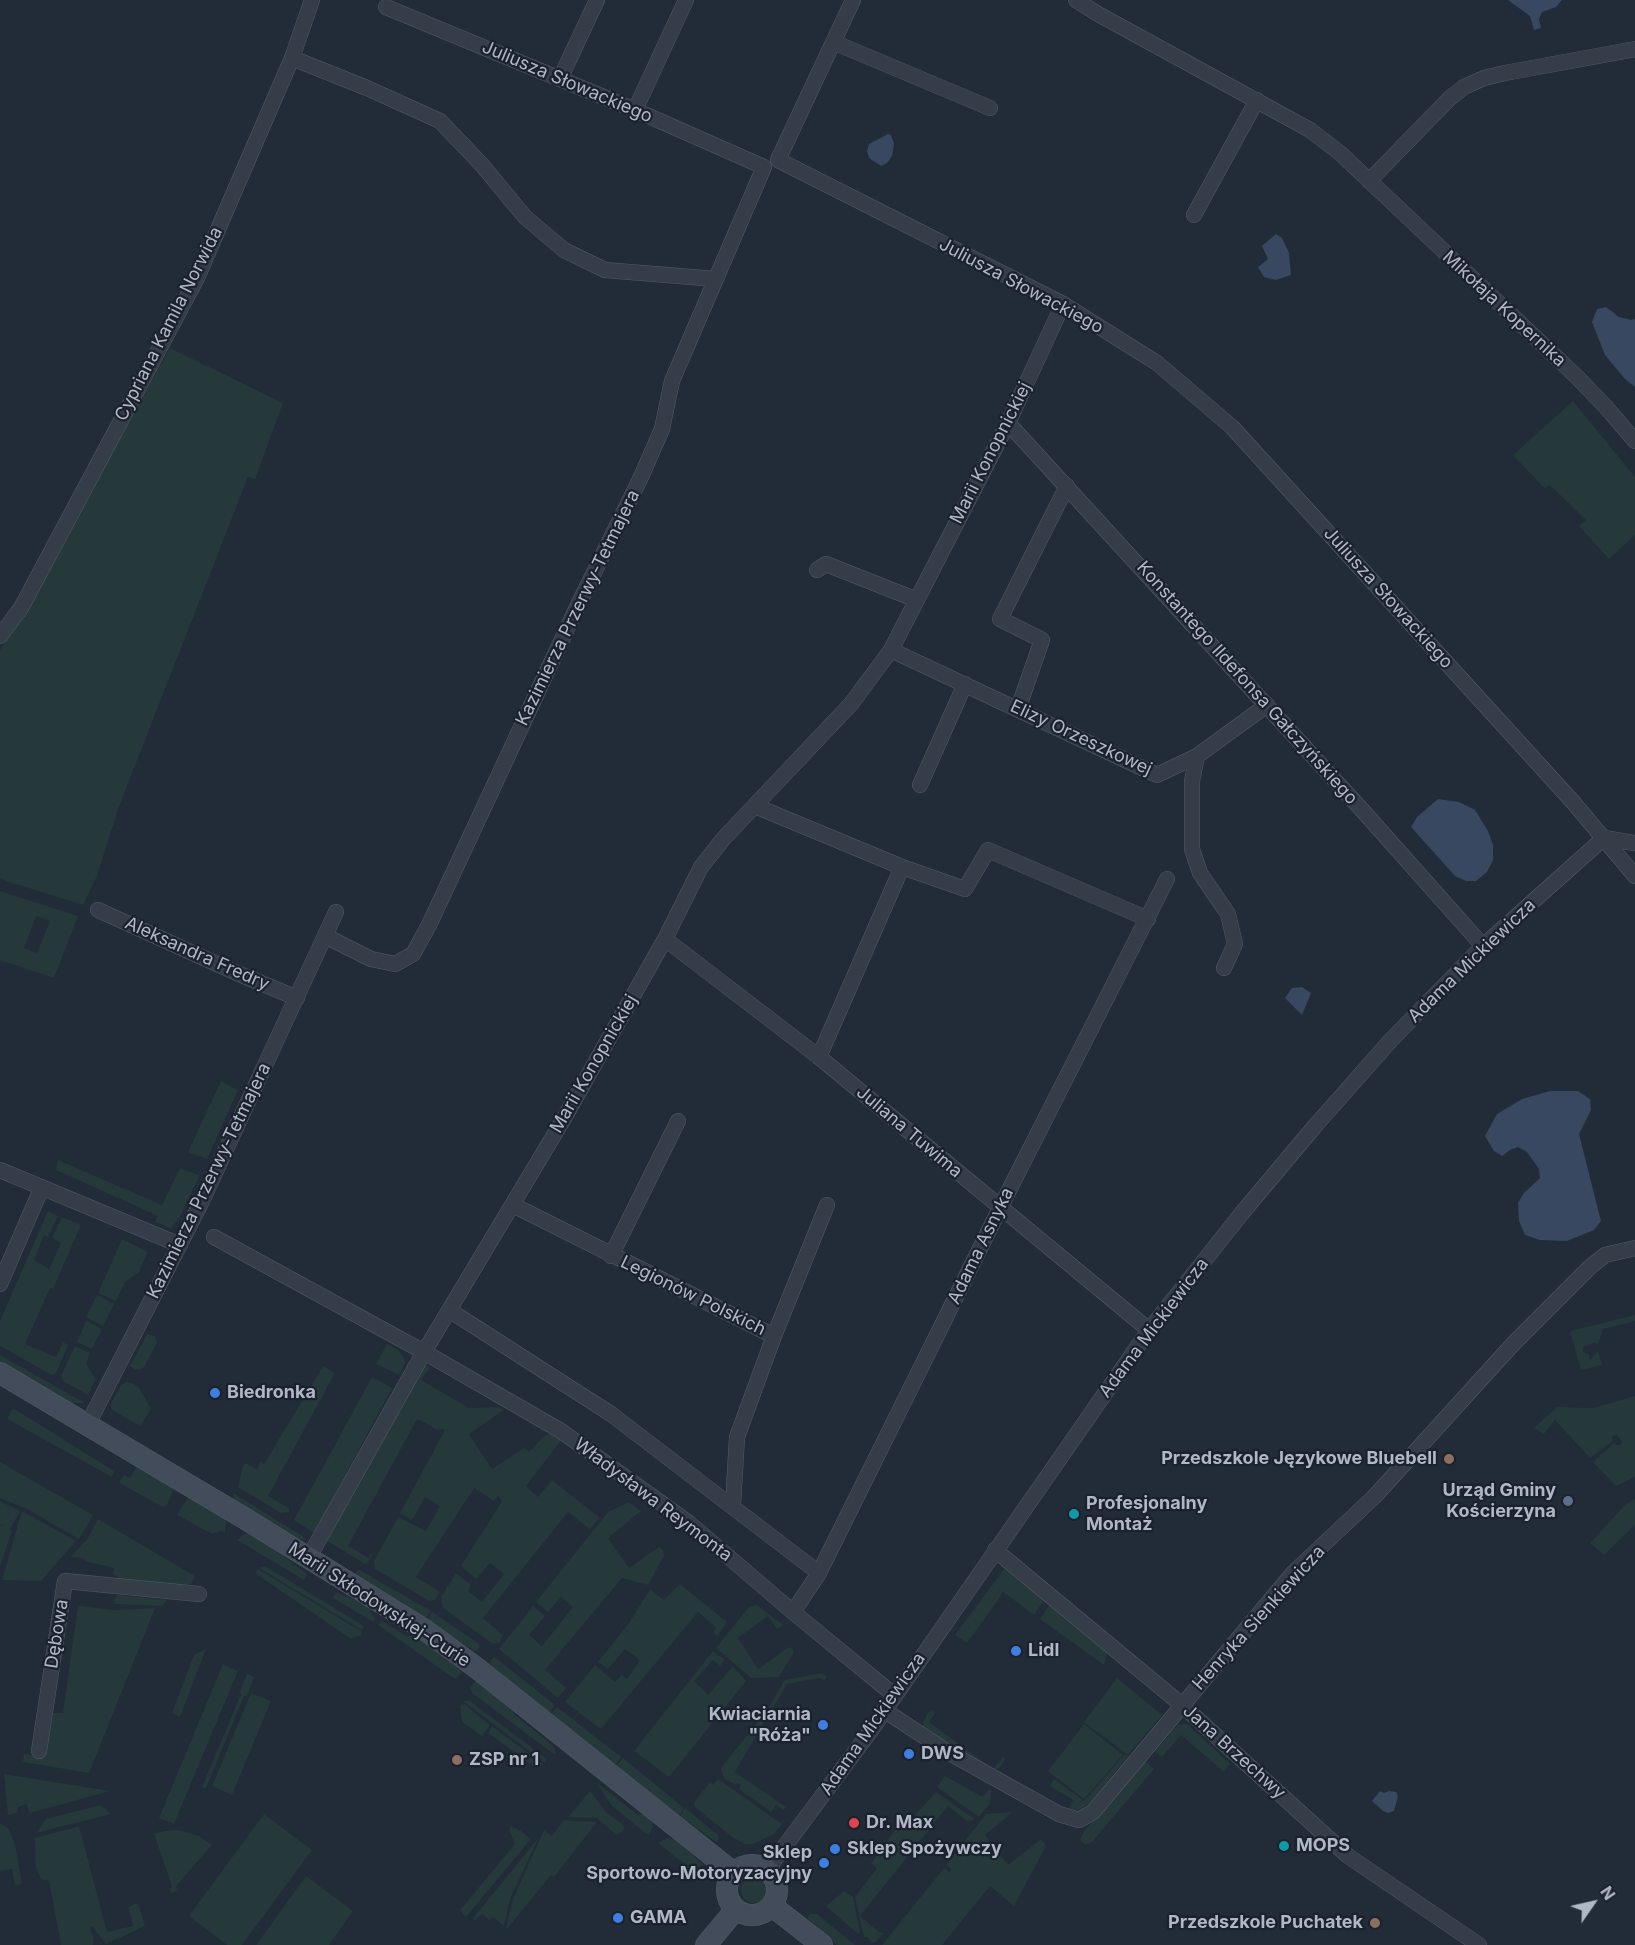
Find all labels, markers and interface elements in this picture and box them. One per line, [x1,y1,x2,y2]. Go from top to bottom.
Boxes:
street label: Juliusza Słowackiego [479,36,655,128]
street label: Cypriana Kamila Norwida [111,223,227,425]
street label: Juliusza Słowackiego [935,234,1107,338]
street label: Mikołaja Kopernika [1438,246,1570,372]
street label: Marii Konopnickiej [946,379,1036,527]
street label: Kazimierza Przerwy-Tetmajera [511,487,645,729]
street label: Juliusza Słowackiego [1319,523,1457,673]
street label: Konstantego Ildefonsa Gałczyńskiego [1132,557,1362,809]
street label: Elizy Orzeszkowej [1007,696,1155,780]
street label: Adama Mickiewicza [1404,895,1540,1027]
street label: Aleksandra Fredry [122,912,272,996]
street label: Marii Konopnickiej [546,991,642,1137]
street label: Kazimierza Przerwy-Tetmajera [142,1060,276,1302]
street label: Juliana Tuwima [852,1081,966,1183]
street label: Adama Asnyka [943,1184,1019,1308]
street label: Legionów Polskich [617,1251,769,1341]
street label: Adama Mickiewicza [1095,1254,1213,1402]
place label: Biedronka [227,1382,316,1404]
marker: Biedronka [208,1386,222,1400]
street label: Władysława Reymonta [570,1434,736,1566]
place label: Przedszkole Językowe Bluebell [1161,1448,1437,1470]
marker: Przedszkole Językowe Bluebell [1442,1452,1456,1466]
place label: Urząd Gminy Kościerzyna [1443,1480,1556,1522]
place label: Profesjonalny Montaż [1086,1493,1207,1536]
marker: Urząd Gminy Kościerzyna [1561,1494,1575,1508]
marker: Profesjonalny Montaż [1067,1507,1081,1521]
street label: Marii Skłodowskiej-Curie [284,1538,474,1672]
street label: Henryka Sienkiewicza [1188,1541,1330,1695]
street label: Dębowa [41,1598,73,1670]
place label: Lidl [1028,1640,1059,1662]
marker: Lidl [1009,1644,1023,1658]
street label: Adama Mickiewicza [816,1649,930,1799]
street label: Jana Brzechwy [1178,1700,1290,1804]
place label: Kwiaciarnia "Róża" [709,1704,811,1746]
marker: Kwiaciarnia "Róża" [816,1718,830,1732]
place label: DWS [921,1743,964,1765]
marker: DWS [902,1747,916,1761]
place label: ZSP nr 1 [469,1749,539,1771]
marker: ZSP nr 1 [450,1753,464,1767]
place label: Dr. Max [866,1812,933,1834]
marker: Dr. Max [847,1816,861,1830]
place label: MOPS [1296,1835,1350,1857]
place label: Sklep Spożywczy [847,1838,1002,1860]
marker: MOPS [1277,1839,1291,1853]
place label: Sklep Sportowo-Motoryzacyjny [586,1842,812,1884]
marker: Sklep Spożywczy [828,1842,842,1856]
marker: Sklep Sportowo-Motoryzacyjny [817,1856,831,1870]
north arrow [1563,1873,1623,1933]
text: N [1596,1882,1620,1904]
place label: GAMA [630,1907,687,1929]
marker: GAMA [611,1911,625,1925]
place label: Przedszkole Puchatek [1168,1912,1363,1934]
marker: Przedszkole Puchatek [1368,1916,1382,1930]

